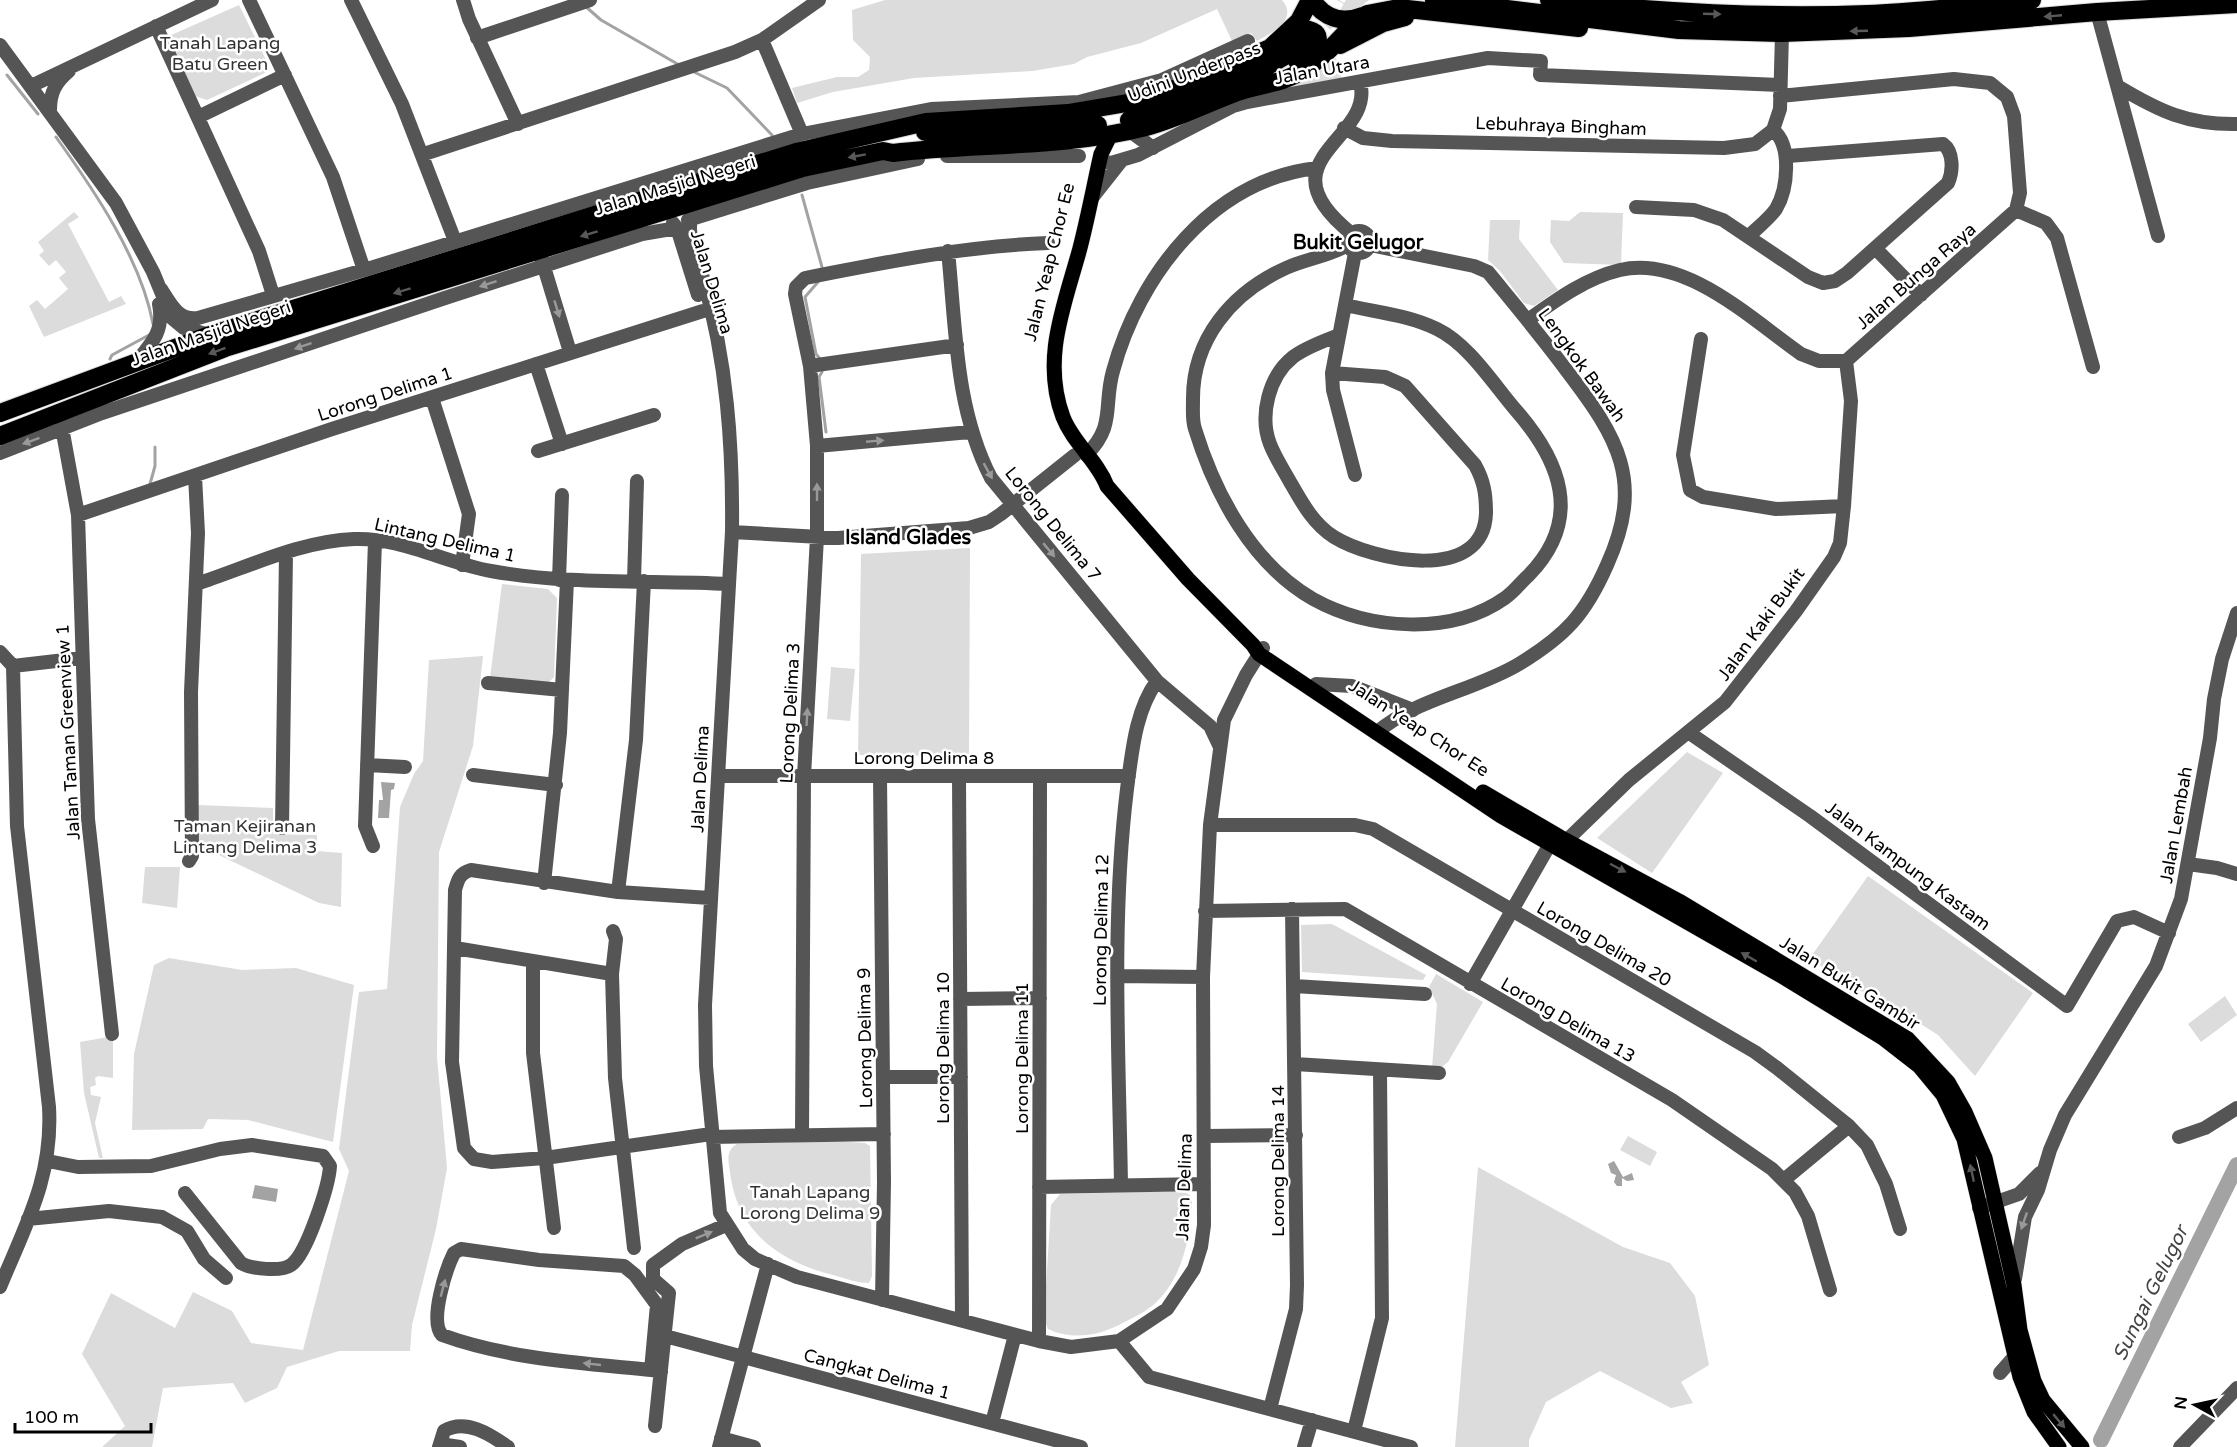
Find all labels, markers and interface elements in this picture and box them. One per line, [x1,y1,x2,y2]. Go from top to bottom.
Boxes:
one-way arrow [1702,9,1721,18]
one-way arrow [2043,11,2062,21]
one-way arrow [1849,26,1868,35]
park label: Tanah Lapang Batu Green [160,32,280,75]
street label: Udini Underpass [1124,37,1264,107]
street label: Jalan Utara [1273,51,1371,89]
street label: Lebuhraya Bingham [1475,112,1647,140]
street label: Jalan Masjid Negeri [592,150,758,220]
one-way arrow [847,152,866,161]
street label: Jalan Yeap Chor Ee [1019,180,1079,344]
street label: Jalan Bunga Raya [1852,218,1980,334]
street label: Jalan Delima [686,227,738,337]
one-way arrow [580,230,598,239]
district label: Bukit Gelugor [1293,231,1424,255]
one-way arrow [479,280,497,289]
one-way arrow [393,287,411,296]
street label: Jalan Masjid Negeri [128,295,294,371]
one-way arrow [553,300,562,318]
street label: Lengkok Bawah [1533,304,1631,426]
one-way arrow [294,341,312,351]
one-way arrow [208,347,226,356]
street label: Lorong Delima 1 [315,362,455,426]
one-way arrow [22,436,40,446]
one-way arrow [865,436,884,446]
street label: Lorong Delima 7 [1000,462,1106,586]
one-way arrow [983,463,993,480]
one-way arrow [812,482,822,501]
street label: Lintang Delima 1 [372,513,518,567]
district label: Island Glades [845,526,971,550]
one-way arrow [1043,542,1056,558]
street label: Jalan Kaki Bukit [1713,563,1809,685]
street label: Jalan Taman Greenview 1 [51,623,85,841]
street label: Lorong Delima 3 [775,642,805,784]
street label: Jalan Yeap Chor Ee [1345,674,1493,782]
one-way arrow [803,708,812,727]
street label: Jalan Delima [686,725,714,833]
street label: Lorong Delima 8 [854,747,994,769]
street label: Jalan Lembah [2155,765,2197,885]
street label: Jalan Kampung Kastam [1821,797,1995,935]
park label: Taman Kejiranan Lintang Delima 3 [173,815,317,858]
street label: Lorong Delima 12 [1089,854,1113,1006]
one-way arrow [1610,863,1627,873]
street label: Lorong Delima 20 [1533,896,1675,992]
street label: Jalan Bukit Gambir [1776,931,1924,1035]
one-way arrow [1740,952,1757,962]
street label: Lorong Delima 9 [853,967,877,1109]
street label: Lorong Delima 10 [932,972,954,1124]
street label: Lorong Delima 13 [1497,972,1639,1068]
street label: Lorong Delima 11 [1011,982,1033,1134]
street label: Lorong Delima 14 [1267,1085,1289,1237]
street label: Jalan Delima [1171,1133,1197,1241]
one-way arrow [1967,1164,1976,1183]
park label: Tanah Lapang Lorong Delima 9 [740,1181,880,1224]
one-way arrow [2019,1212,2028,1230]
water label: Sungai Gelugor [2108,1220,2195,1365]
one-way arrow [696,1230,714,1240]
one-way arrow [439,1278,448,1296]
street label: Cangkat Delima 1 [801,1344,953,1404]
one-way arrow [583,1359,602,1369]
north arrow [2165,1375,2225,1435]
text: N [2170,1395,2192,1411]
scale bar [15,1396,152,1434]
text: 100 m [24,1406,79,1428]
one-way arrow [2052,1413,2065,1429]

